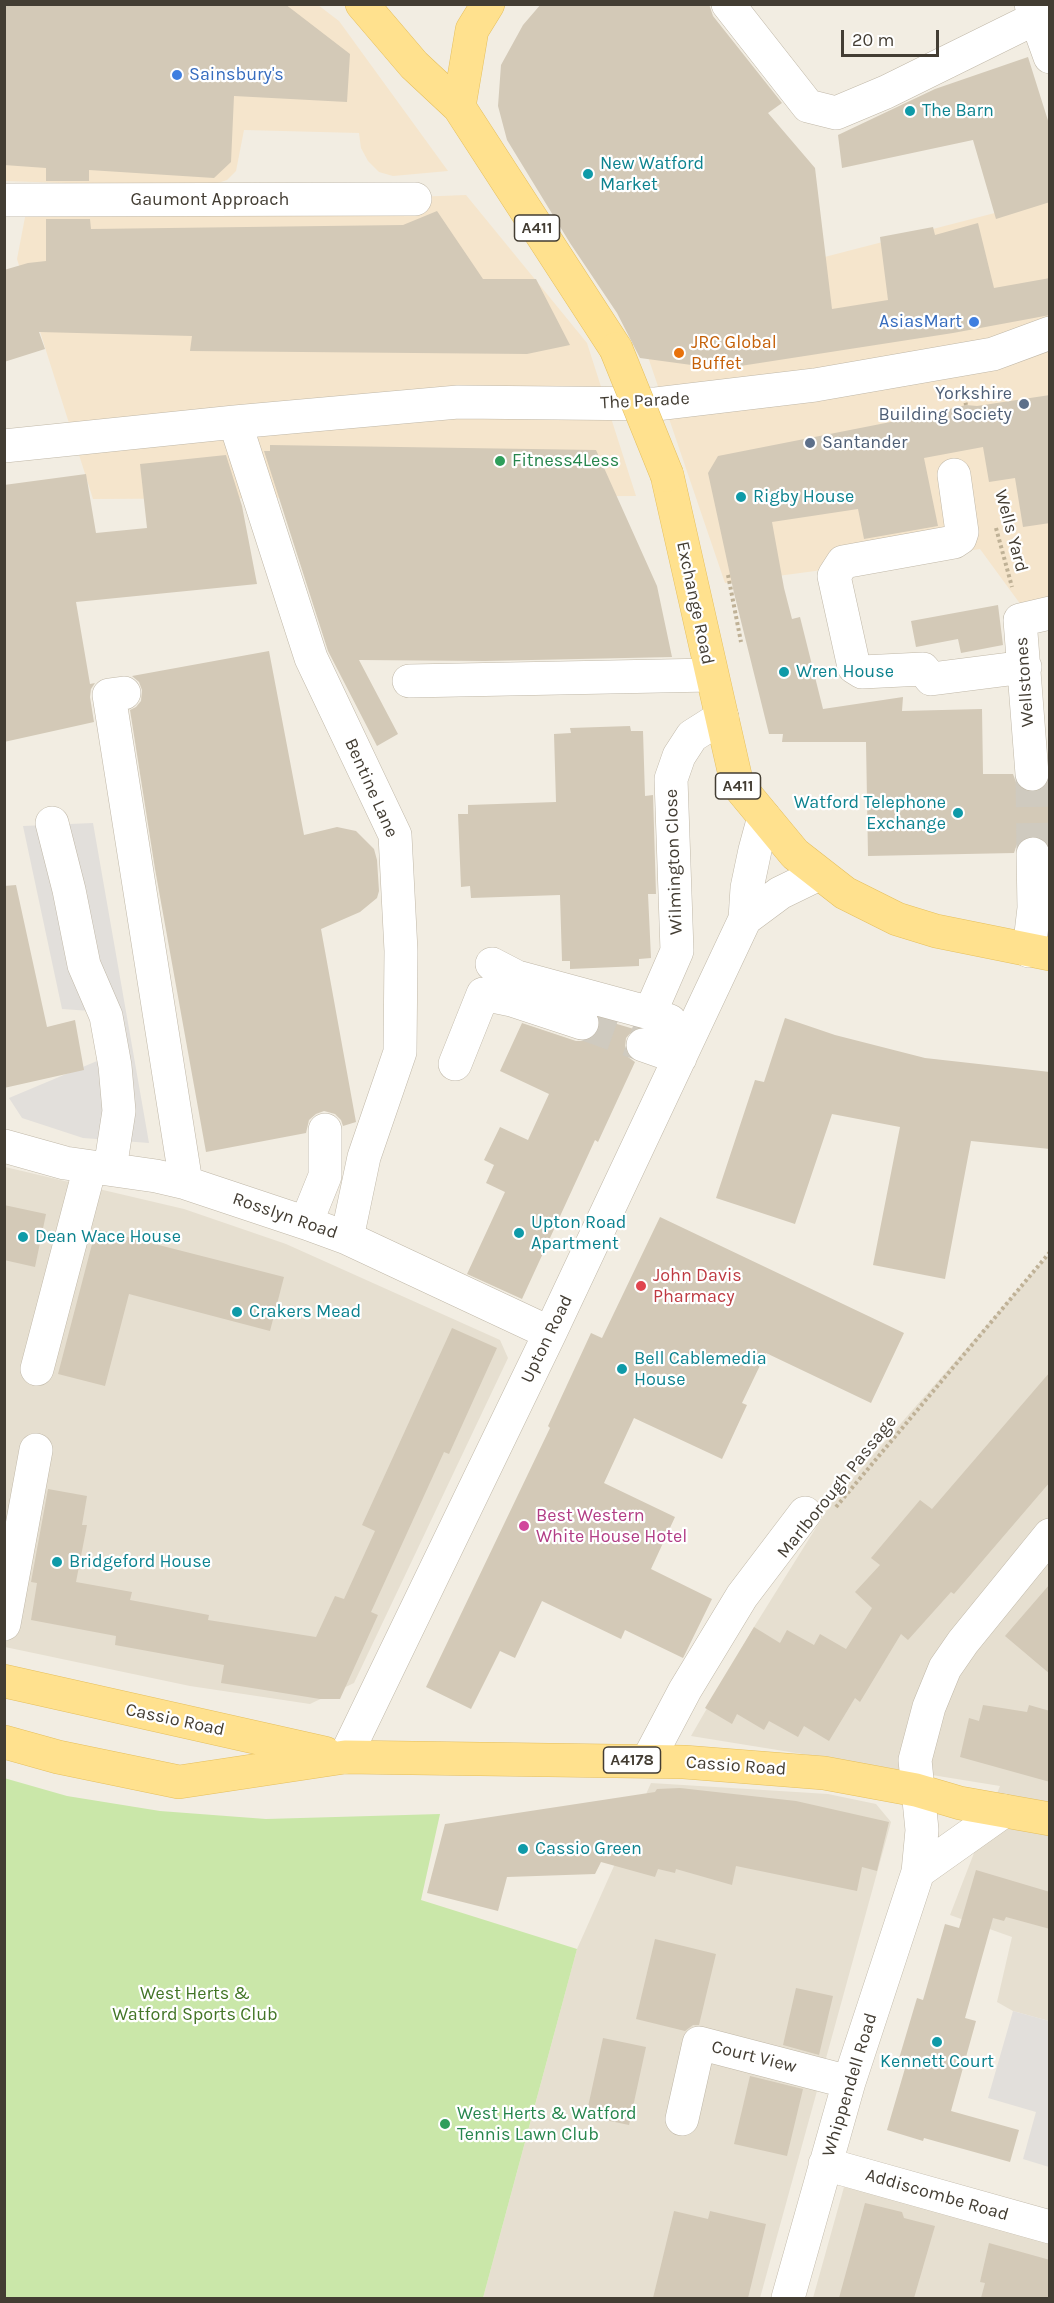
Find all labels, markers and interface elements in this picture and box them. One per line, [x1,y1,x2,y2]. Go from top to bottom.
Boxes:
scale bar [844,18,942,56]
text: 20 m [852,29,894,51]
place label: Sainsbury's [189,64,284,86]
marker: Sainsbury's [170,68,184,82]
place label: The Barn [922,100,994,122]
marker: The Barn [903,104,917,118]
place label: New Watford Market [600,153,704,195]
marker: New Watford Market [581,167,595,181]
street label: Gaumont Approach [131,189,289,211]
road number: A411 [514,215,560,241]
place label: AsiasMart [879,311,962,333]
marker: AsiasMart [967,315,981,329]
place label: JRC Global Buffet [691,332,777,374]
marker: JRC Global Buffet [672,346,686,360]
place label: Yorkshire Building Society [878,383,1012,426]
street label: The Parade [600,388,690,414]
marker: Yorkshire Building Society [1017,397,1031,411]
place label: Santander [822,432,908,454]
marker: Santander [803,436,817,450]
place label: Fitness4Less [512,450,619,472]
marker: Fitness4Less [493,454,507,468]
place label: Rigby House [753,486,854,508]
street label: Wells Yard [990,487,1032,575]
marker: Rigby House [734,490,748,504]
street label: Exchange Road [671,539,719,667]
street label: Wellstones [1011,636,1039,728]
place label: Wren House [796,661,894,683]
marker: Wren House [777,665,791,679]
street label: Bentine Lane [340,735,402,841]
road number: A411 [716,773,760,799]
street label: Wilmington Close [661,789,687,935]
place label: Watford Telephone Exchange [794,792,946,834]
marker: Watford Telephone Exchange [951,806,965,820]
street label: Rosslyn Road [230,1188,340,1244]
place label: Upton Road Apartment [531,1212,626,1254]
place label: Dean Wace House [35,1226,181,1248]
marker: Upton Road Apartment [512,1226,526,1240]
marker: Dean Wace House [16,1230,30,1244]
place label: John Davis Pharmacy [653,1265,742,1308]
marker: John Davis Pharmacy [634,1279,648,1293]
street label: Upton Road [516,1291,578,1387]
place label: Crakers Mead [249,1301,361,1323]
marker: Crakers Mead [230,1305,244,1319]
place label: Bell Cablemedia House [634,1348,767,1390]
marker: Bell Cablemedia House [615,1362,629,1376]
street label: Marlborough Passage [773,1411,901,1563]
place label: Best Western White House Hotel [536,1505,687,1547]
marker: Best Western White House Hotel [517,1519,531,1533]
place label: Bridgeford House [69,1551,211,1573]
marker: Bridgeford House [50,1555,64,1569]
street label: Cassio Road [123,1699,227,1741]
road number: A4178 [604,1747,660,1773]
street label: Cassio Road [685,1752,787,1780]
place label: Cassio Green [535,1838,642,1860]
marker: Cassio Green [516,1842,530,1856]
park label: West Herts & Watford Sports Club [112,1983,278,2026]
street label: Whippendell Road [818,2011,882,2159]
marker: Kennett Court [930,2035,944,2049]
street label: Court View [709,2036,799,2078]
place label: Kennett Court [880,2051,994,2073]
place label: West Herts & Watford Tennis Lawn Club [457,2103,637,2146]
marker: West Herts & Watford Tennis Lawn Club [438,2117,452,2131]
street label: Addiscombe Road [863,2164,1011,2226]

